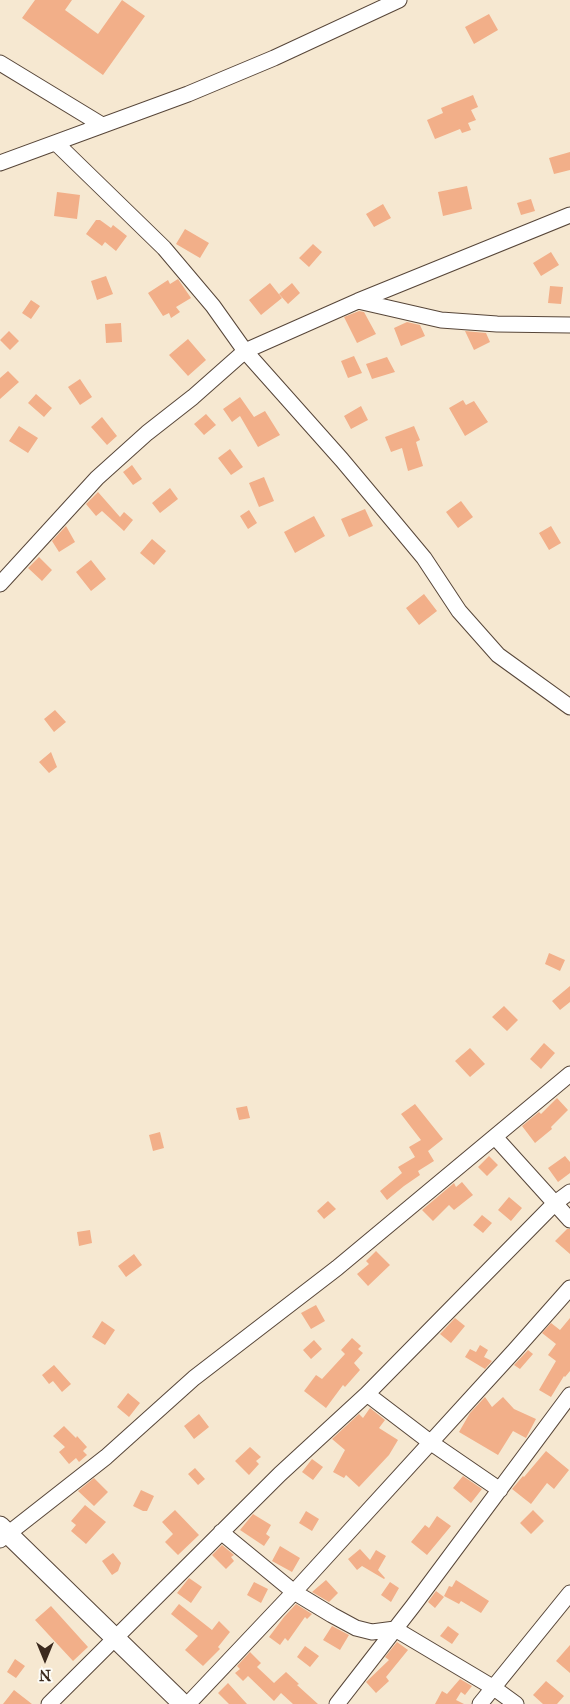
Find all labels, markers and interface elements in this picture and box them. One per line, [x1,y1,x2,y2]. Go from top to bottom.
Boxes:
north arrow [20,1634,70,1684]
text: N [39,1666,51,1683]

